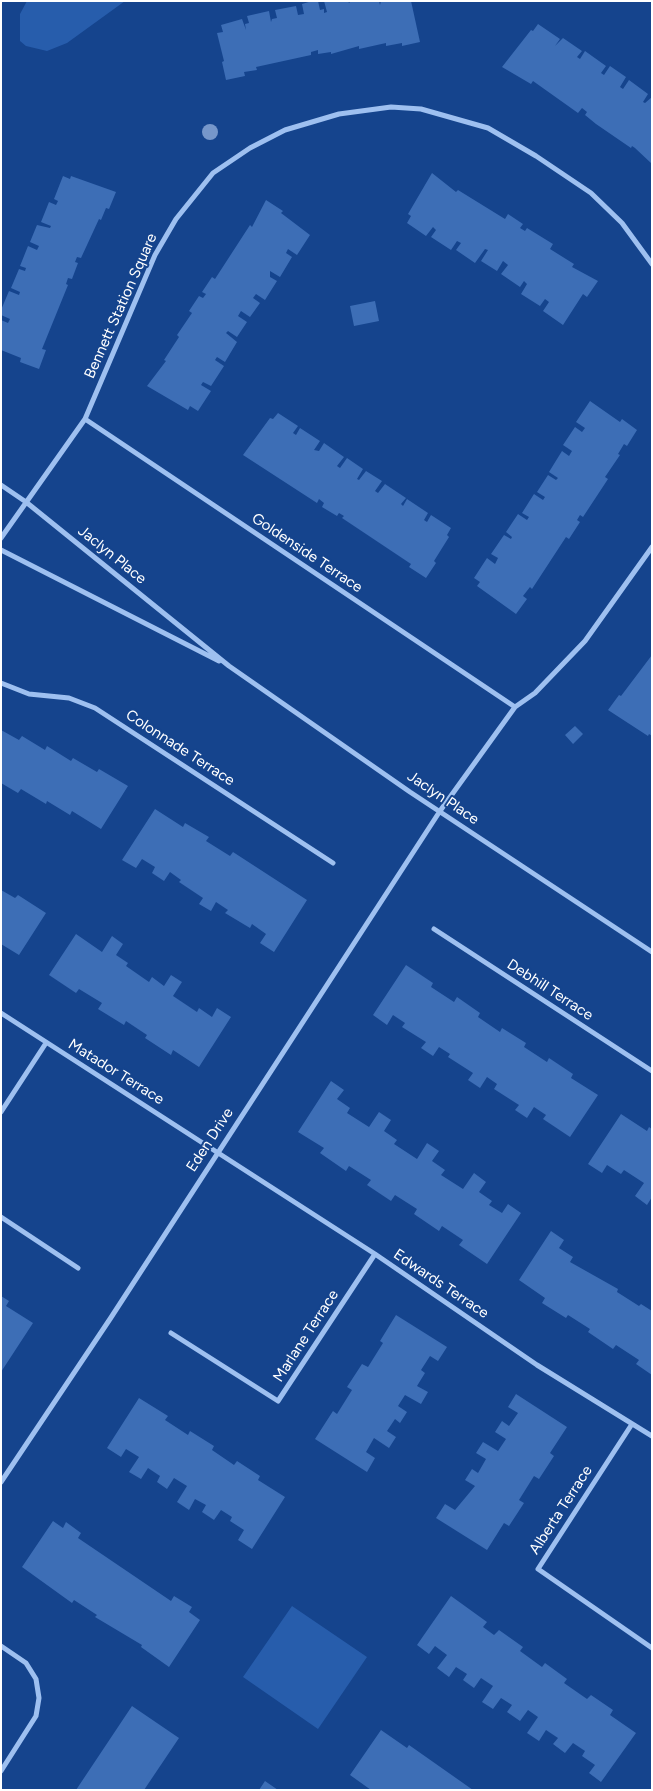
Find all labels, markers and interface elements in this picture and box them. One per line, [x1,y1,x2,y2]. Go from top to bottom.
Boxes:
street label: Bennett Station Square [81,231,161,381]
street label: Goldenside Terrace [248,509,366,597]
street label: Jaclyn Place [74,522,150,588]
street label: Colonnade Terrace [122,706,238,790]
street label: Jaclyn Place [404,767,482,829]
street label: Debhill Terrace [504,955,596,1025]
street label: Matador Terrace [65,1035,167,1109]
street label: Eden Drive [183,1105,237,1175]
street label: Edwards Terrace [390,1245,492,1323]
street label: Marlane Terrace [270,1287,342,1385]
street label: Alberta Terrace [526,1462,596,1558]

